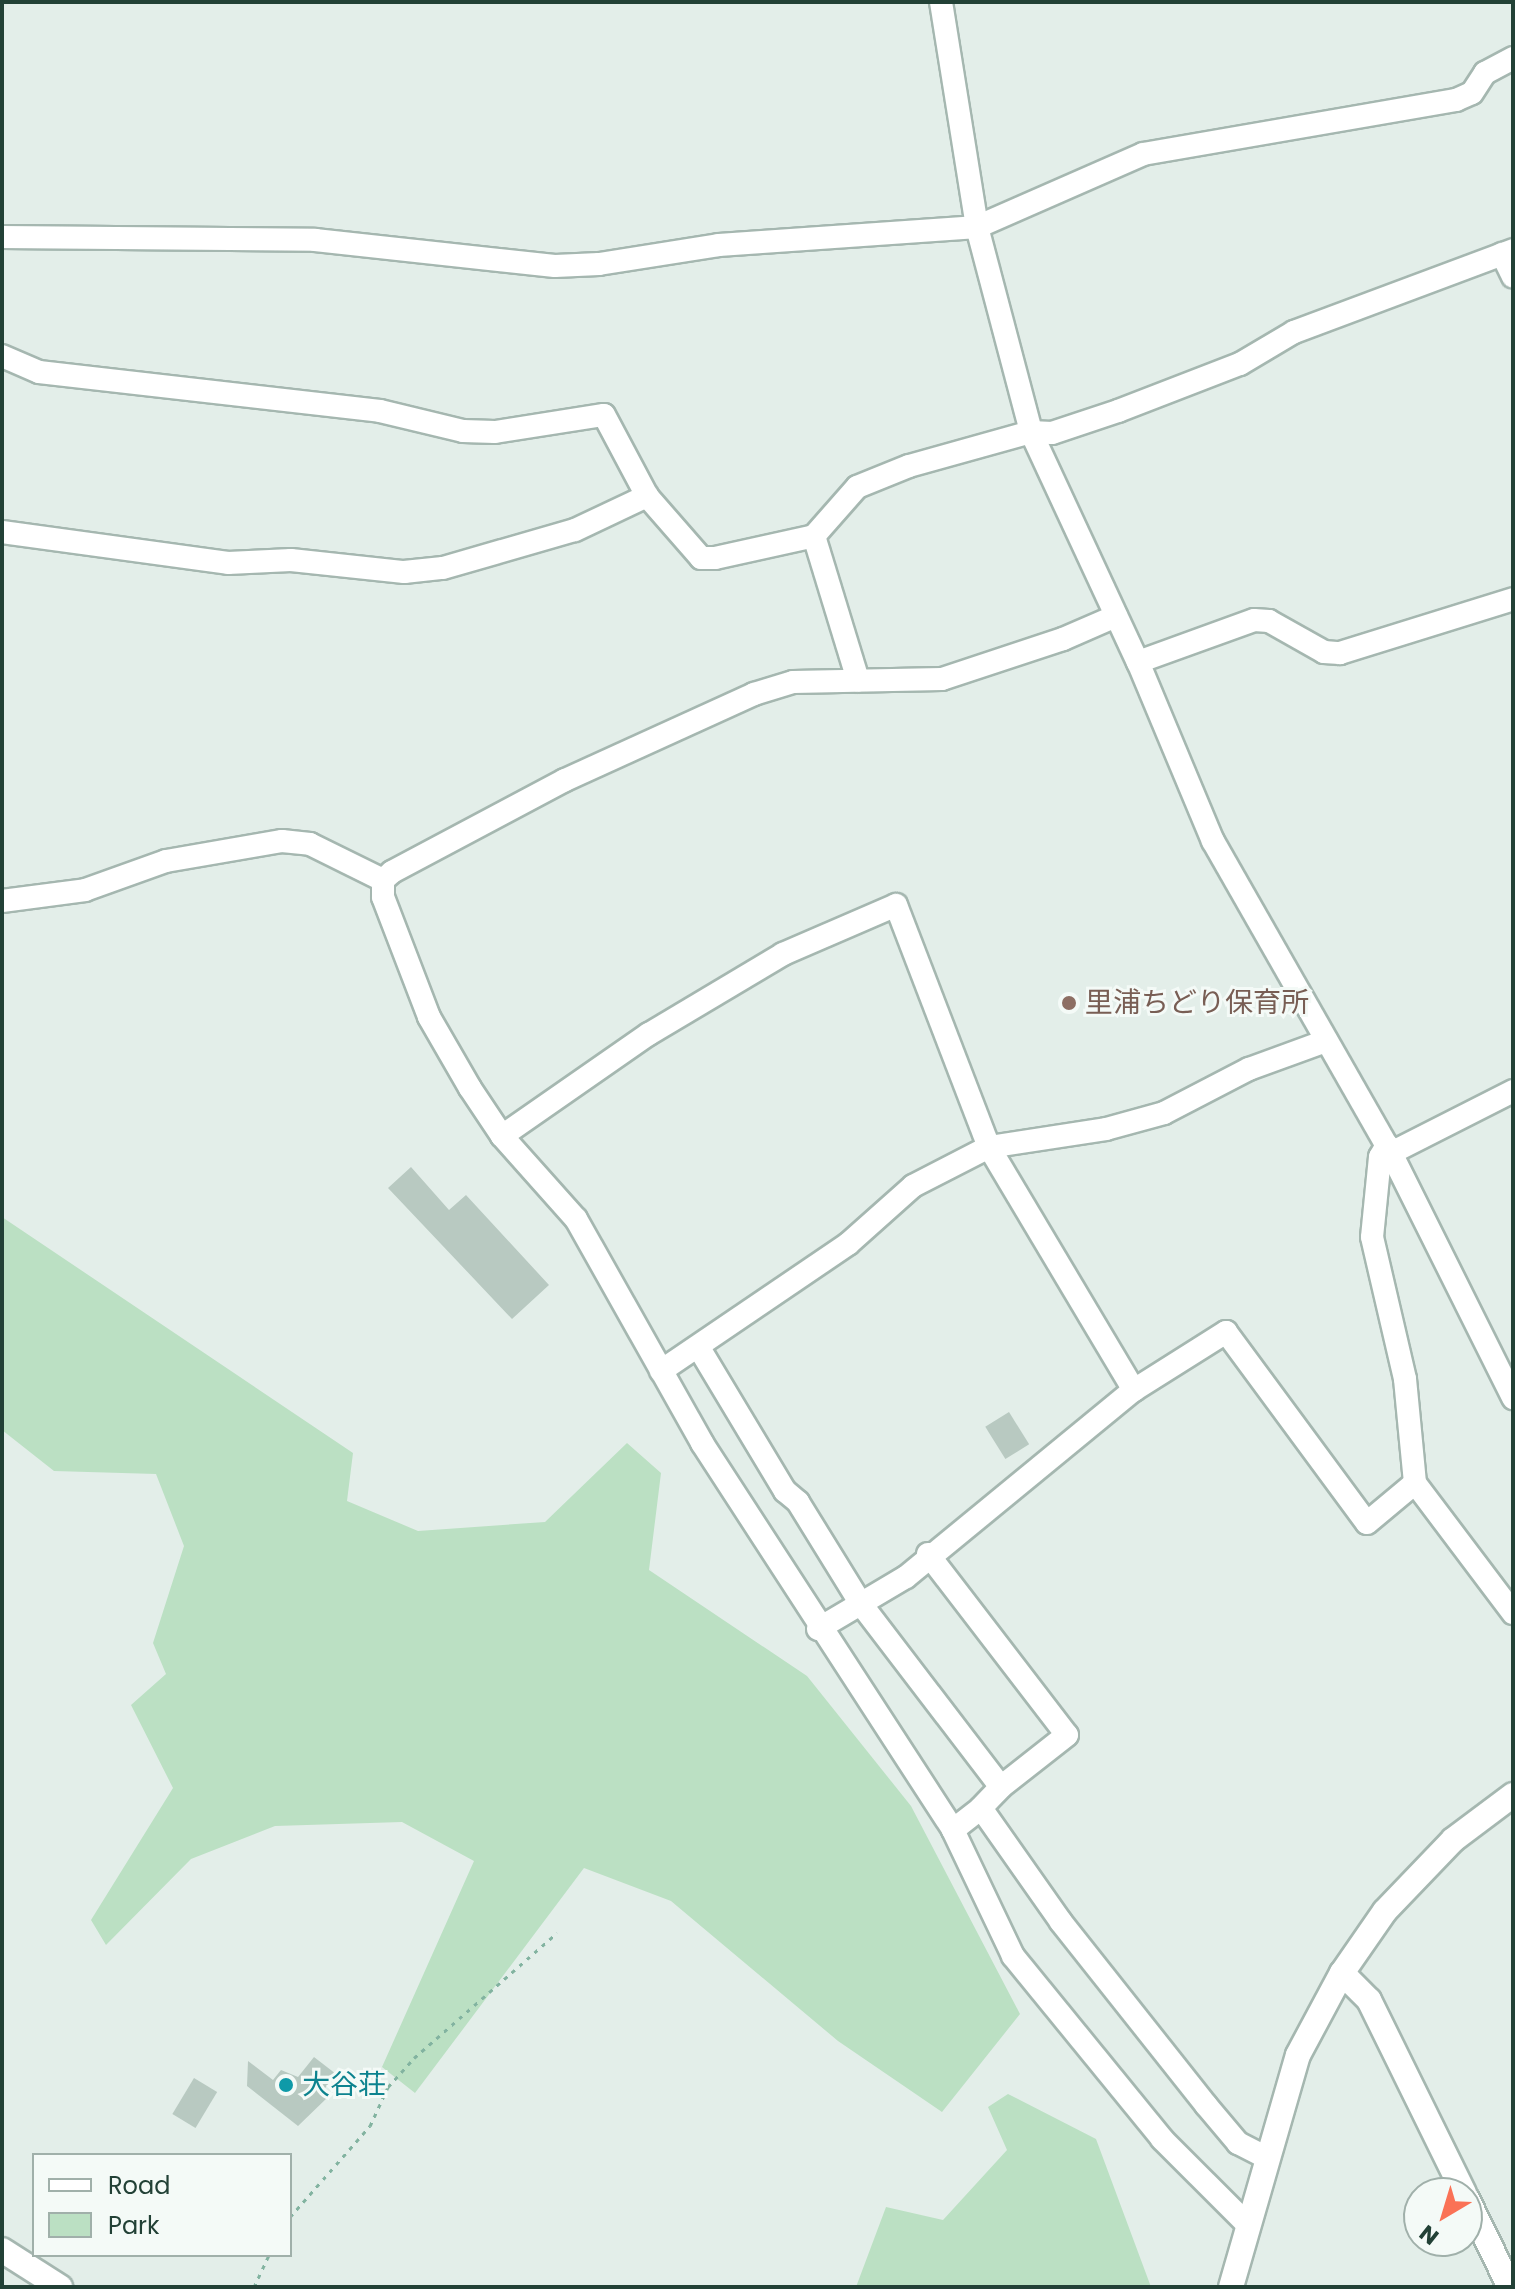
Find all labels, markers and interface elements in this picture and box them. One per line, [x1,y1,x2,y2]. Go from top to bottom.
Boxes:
place label: 里浦ちどり保育所 [1085,986,1309,1020]
marker: 里浦ちどり保育所 [1060,994,1078,1012]
place label: 大谷荘 [302,2068,386,2102]
marker: 大谷荘 [277,2076,295,2094]
legend [32,2153,292,2257]
text: Road [108,2169,170,2202]
north arrow [1403,2177,1483,2257]
text: Park [108,2209,159,2242]
text: N [1413,2217,1445,2252]

